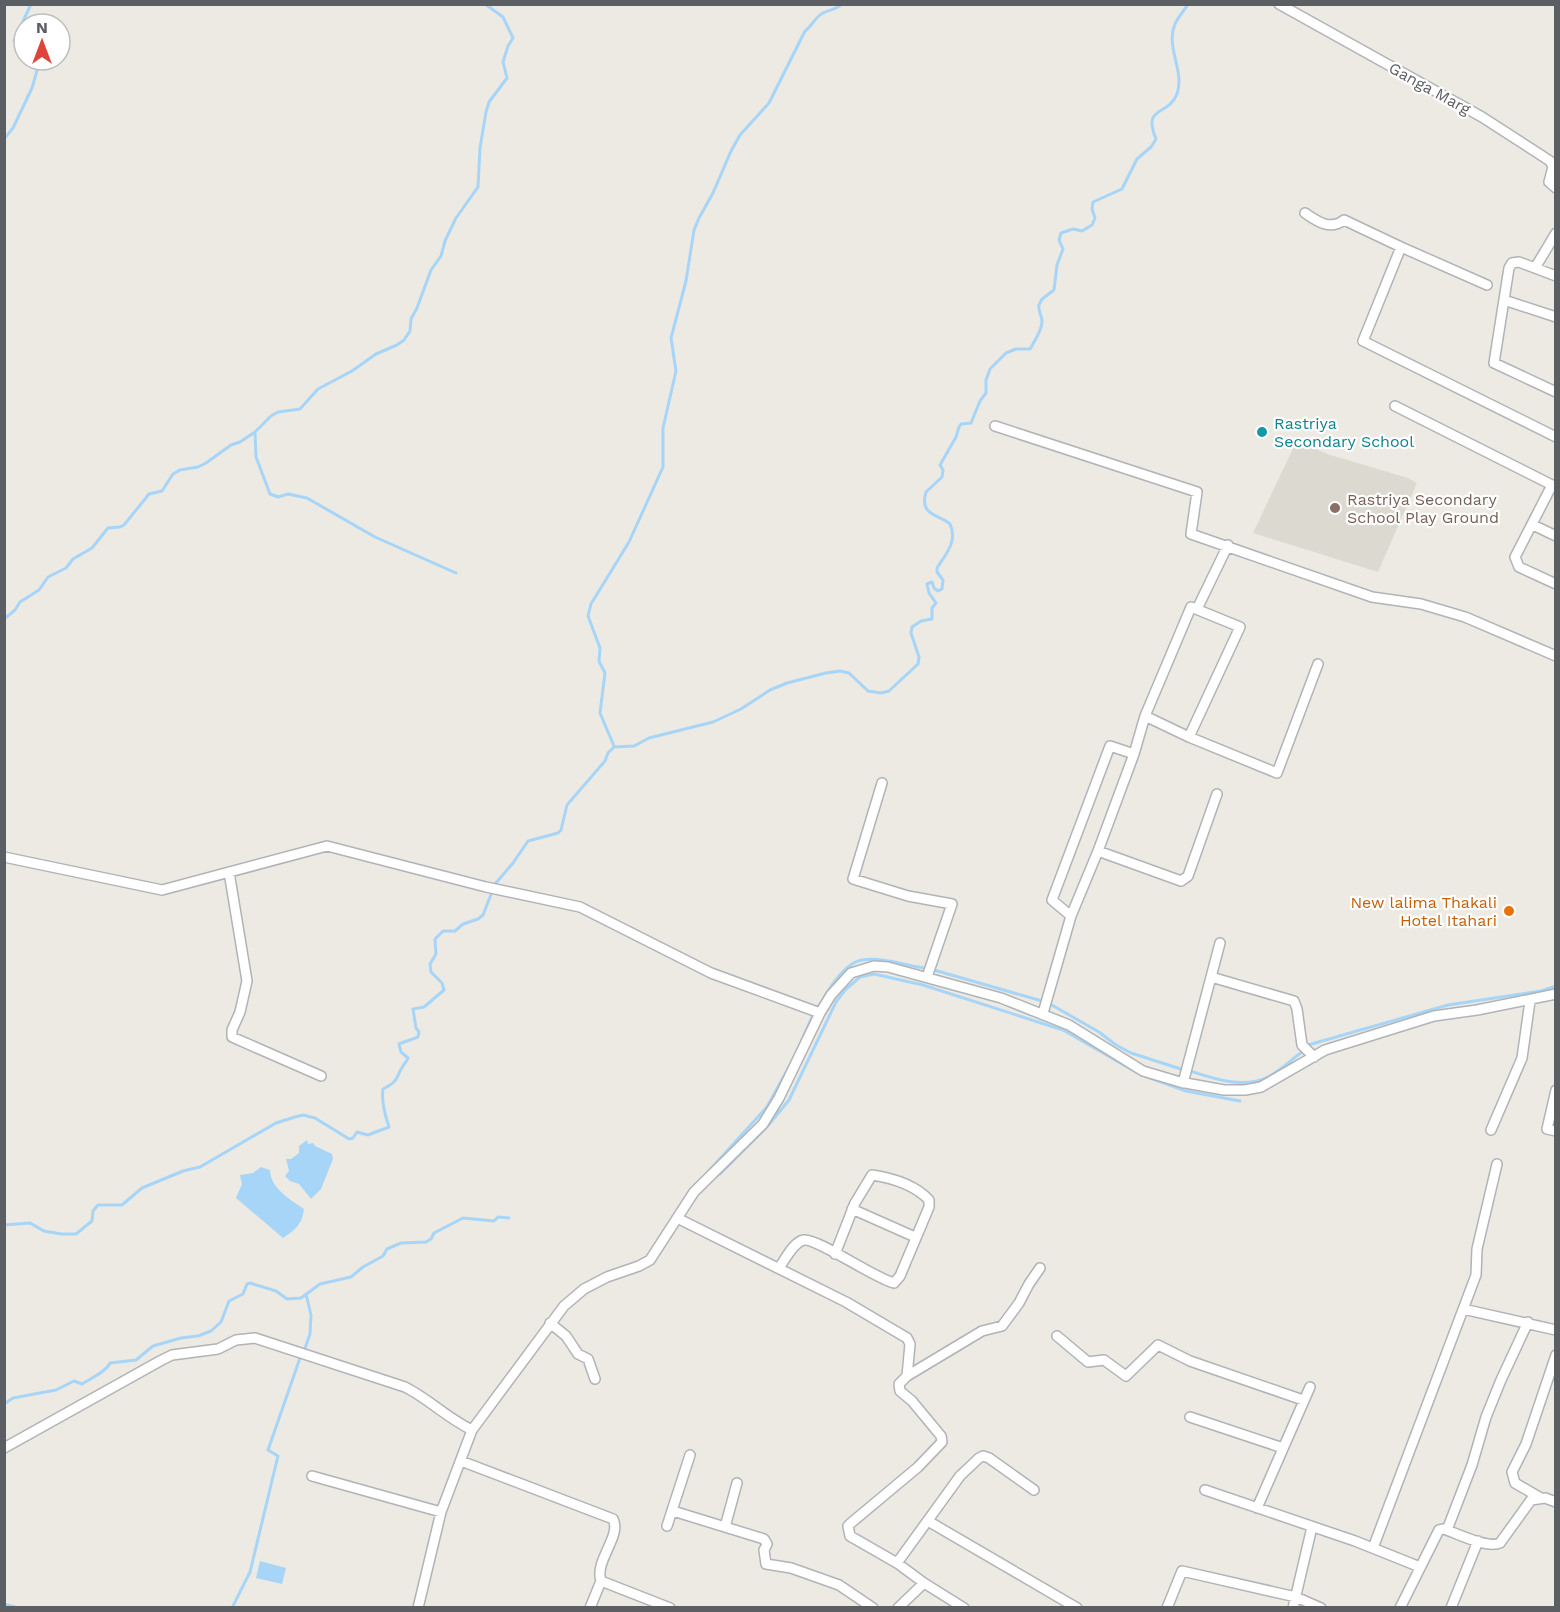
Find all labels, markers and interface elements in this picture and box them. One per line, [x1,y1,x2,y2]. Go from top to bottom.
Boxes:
north arrow [12,12,72,72]
text: N [36,18,48,37]
street label: Ganga Marg [1386,58,1474,119]
place label: Rastriya Secondary School [1274,414,1414,451]
marker: Rastriya Secondary School [1255,425,1269,439]
place label: Rastriya Secondary School Play Ground [1347,490,1499,527]
marker: Rastriya Secondary School Play Ground [1328,501,1342,515]
place label: New lalima Thakali Hotel Itahari [1350,893,1497,930]
marker: New lalima Thakali Hotel Itahari [1502,904,1516,918]

